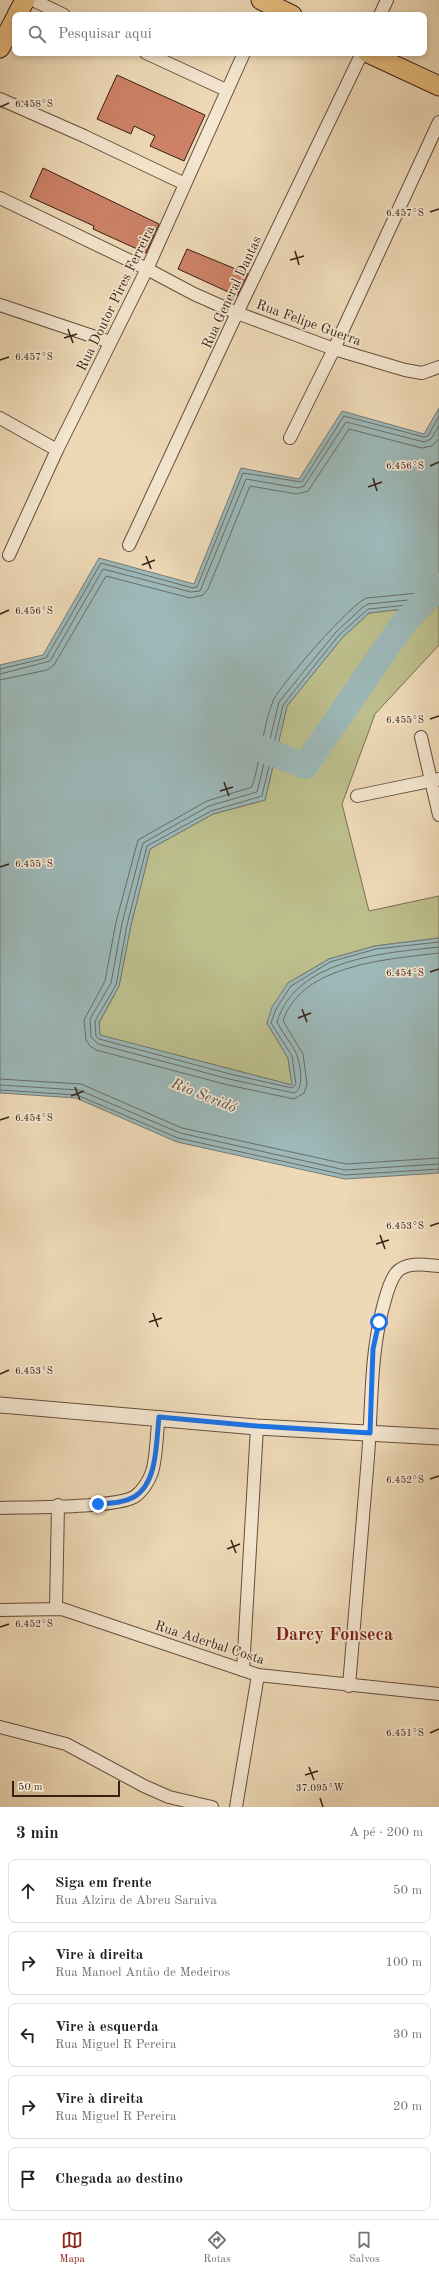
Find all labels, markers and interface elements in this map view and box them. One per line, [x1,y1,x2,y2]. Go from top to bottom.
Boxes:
search box [12,12,427,56]
icon: search [26,23,48,45]
text: Pesquisar aqui [58,27,152,42]
text: 6.458°S [15,99,53,109]
text: 6.457°S [386,208,424,218]
street label: Rua Doutor Pires Ferreira [75,223,157,373]
street label: Rua General Dantas [200,234,264,351]
street label: Rua Felipe Guerra [254,297,363,348]
text: 6.457°S [15,352,53,362]
text: 6.456°S [386,461,424,471]
text: 6.456°S [15,606,53,616]
text: 6.455°S [386,715,424,725]
text: 6.455°S [15,859,53,869]
text: 6.454°S [386,968,424,978]
water label: Rio Seridó [168,1076,239,1117]
text: 6.454°S [15,1113,53,1123]
text: 6.453°S [386,1221,424,1231]
route start [370,1313,388,1331]
text: 6.453°S [15,1366,53,1376]
text: 6.452°S [386,1475,424,1485]
route end [89,1495,107,1513]
text: 6.452°S [15,1619,53,1629]
street label: Rua Aderbal Costa [153,1619,266,1667]
district label: Darcy Fonseca [275,1626,393,1644]
text: 6.451°S [386,1728,424,1738]
scale bar [12,1779,120,1798]
text: 50 m [18,1782,43,1793]
text: 37.095°W [296,1783,344,1793]
text: 3 min [16,1825,59,1842]
text: A pé · 200 m [349,1826,423,1839]
text: Siga em frente [55,1876,152,1891]
icon: ahead [17,1880,39,1902]
text: 50 m [393,1884,422,1897]
text: Rua Alzira de Abreu Saraiva [55,1894,217,1907]
text: Vire à direita [55,1948,143,1963]
icon: right [17,1952,39,1974]
text: 100 m [385,1956,422,1969]
text: Rua Manoel Antão de Medeiros [55,1966,230,1979]
text: Vire à esquerda [55,2020,159,2035]
icon: left [17,2024,39,2046]
text: 30 m [393,2028,422,2041]
text: Rua Miguel R Pereira [55,2038,176,2051]
text: Vire à direita [55,2092,143,2107]
icon: right [17,2096,39,2118]
text: 20 m [393,2100,422,2113]
text: Rua Miguel R Pereira [55,2110,176,2123]
icon: arrive [17,2168,39,2190]
text: Chegada ao destino [55,2172,183,2187]
tab: Mapa [59,2229,85,2267]
tab: Rotas [203,2229,231,2267]
tab: Salvos [349,2229,380,2267]

